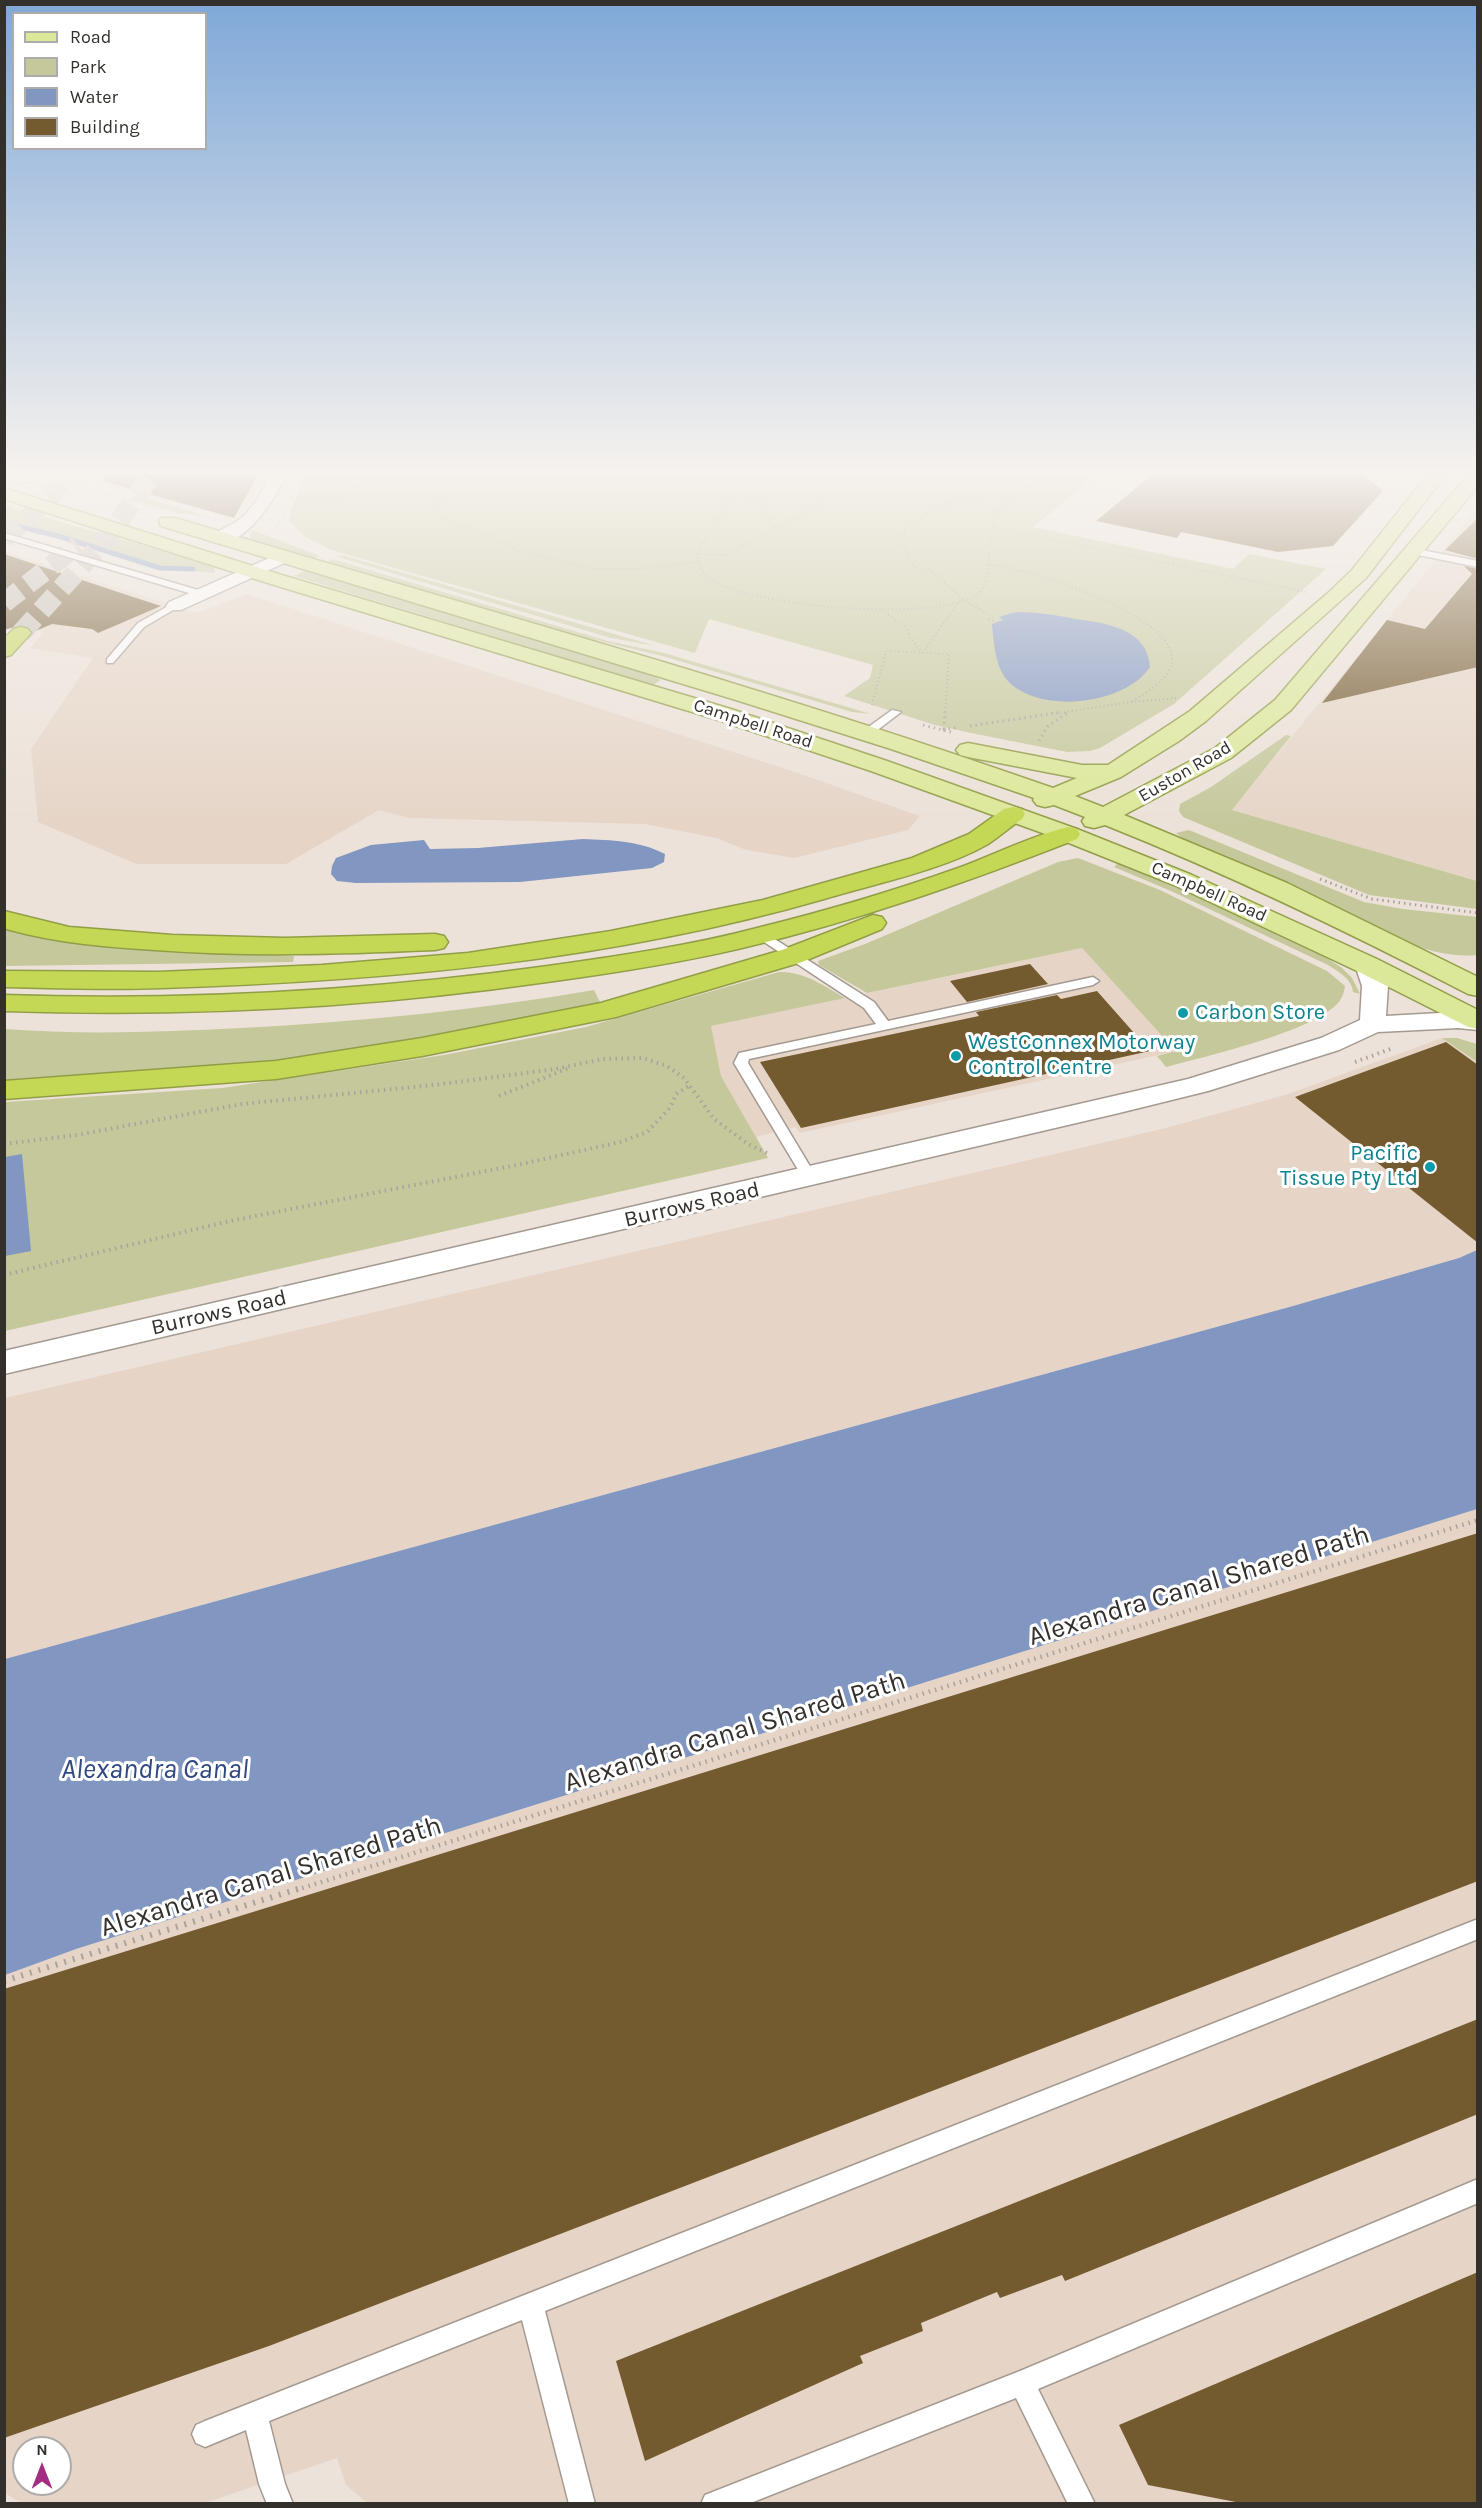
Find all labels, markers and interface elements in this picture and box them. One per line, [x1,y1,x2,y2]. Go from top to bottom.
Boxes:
legend [12,12,207,150]
text: Road [70,26,111,48]
text: Park [70,56,107,78]
text: Water [70,86,118,108]
text: Building [70,116,140,138]
street label: Campbell Road [691,695,815,753]
street label: Euston Road [1135,737,1235,807]
street label: Campbell Road [1148,857,1270,927]
place label: Carbon Store [1195,1000,1325,1026]
marker: Carbon Store [1176,1006,1190,1020]
place label: WestConnex Motorway Control Centre [968,1030,1195,1082]
marker: WestConnex Motorway Control Centre [949,1049,963,1063]
place label: Pacific Tissue Pty Ltd [1280,1141,1418,1192]
marker: Pacific Tissue Pty Ltd [1423,1160,1437,1174]
street label: Burrows Road [622,1177,762,1233]
street label: Burrows Road [149,1285,289,1341]
street label: Alexandra Canal Shared Path [1024,1519,1374,1653]
street label: Alexandra Canal Shared Path [560,1665,910,1799]
water label: Alexandra Canal [61,1753,249,1787]
street label: Alexandra Canal Shared Path [96,1810,446,1944]
north arrow [12,2436,72,2496]
text: N [36,2440,48,2459]

